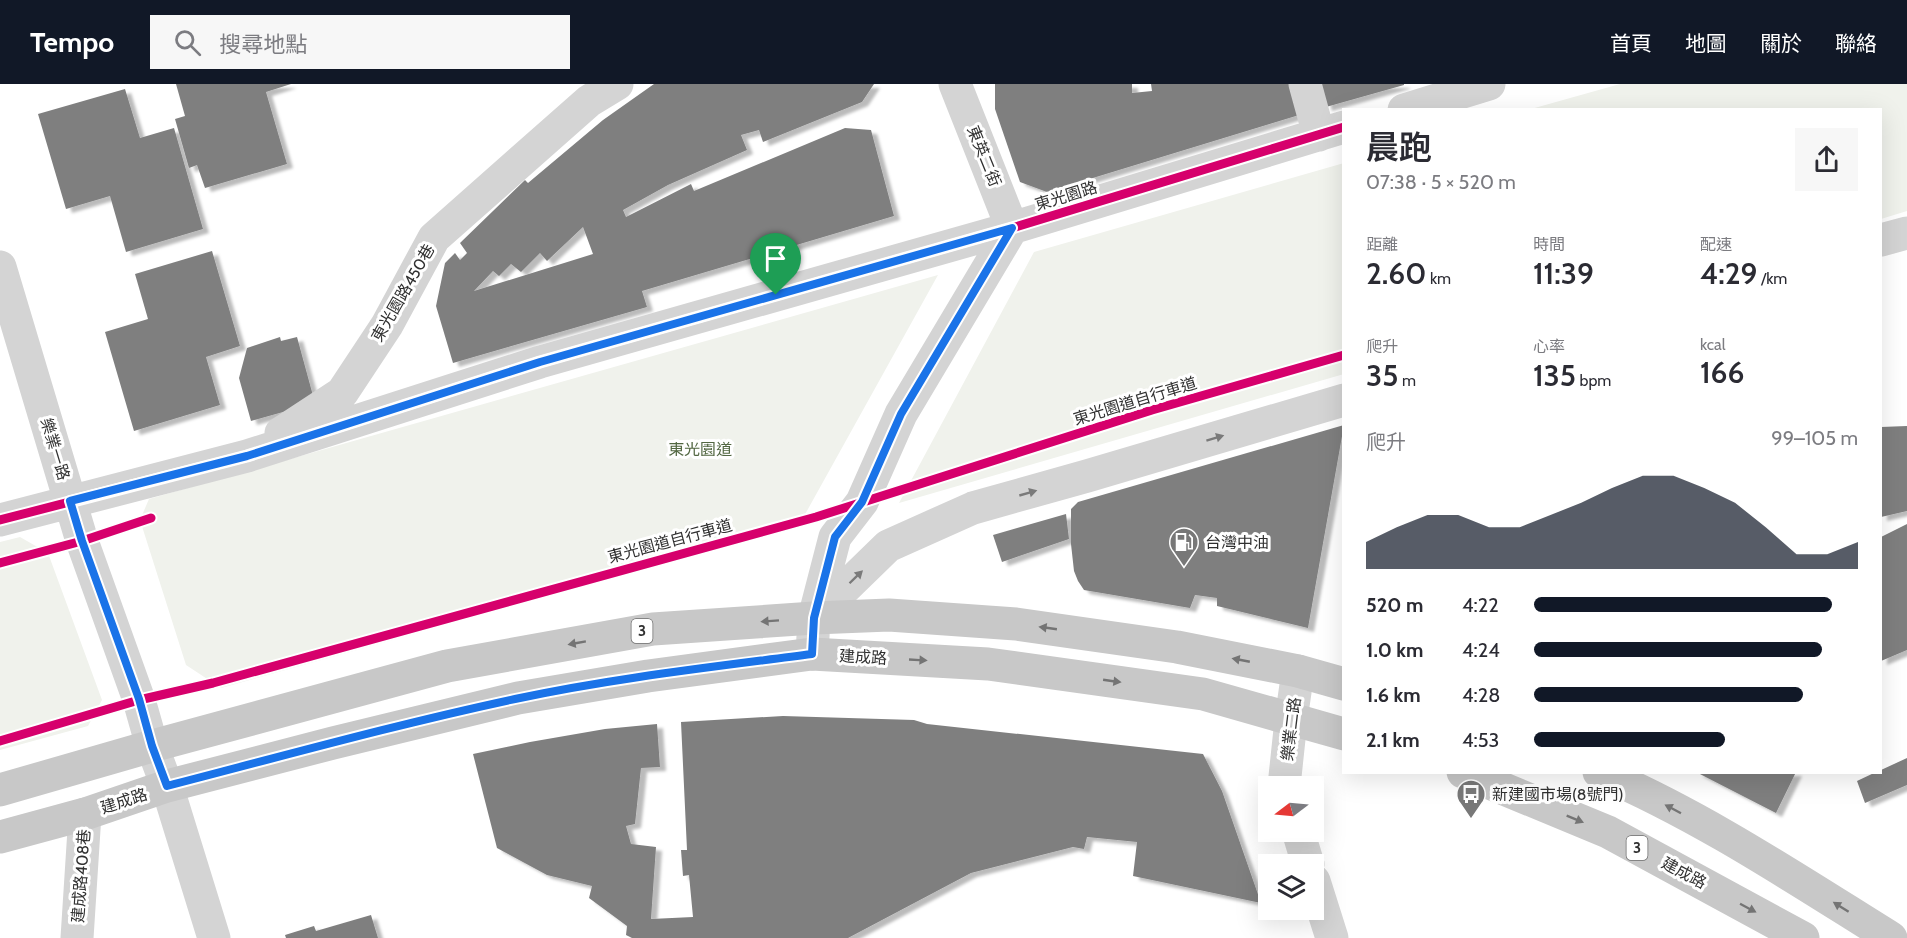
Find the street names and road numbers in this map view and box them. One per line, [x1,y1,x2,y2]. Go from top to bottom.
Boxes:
street label: 東英二街 [963,123,1005,189]
street label: 東光園路 [1033,178,1099,214]
street label: 東光園路450巷 [368,241,438,345]
street label: 東光園道自行車道 [1071,373,1199,429]
street label: 樂業一路 [37,416,73,482]
street label: 東光園道自行車道 [606,515,734,567]
road number: 3 [632,619,652,643]
street label: 建成路 [839,646,887,668]
street label: 樂業二路 [1278,696,1304,762]
street label: 建成路 [98,785,150,817]
street label: 建成路408巷 [68,828,94,924]
road number: 3 [1626,836,1648,860]
street label: 建成路 [1658,853,1710,893]

